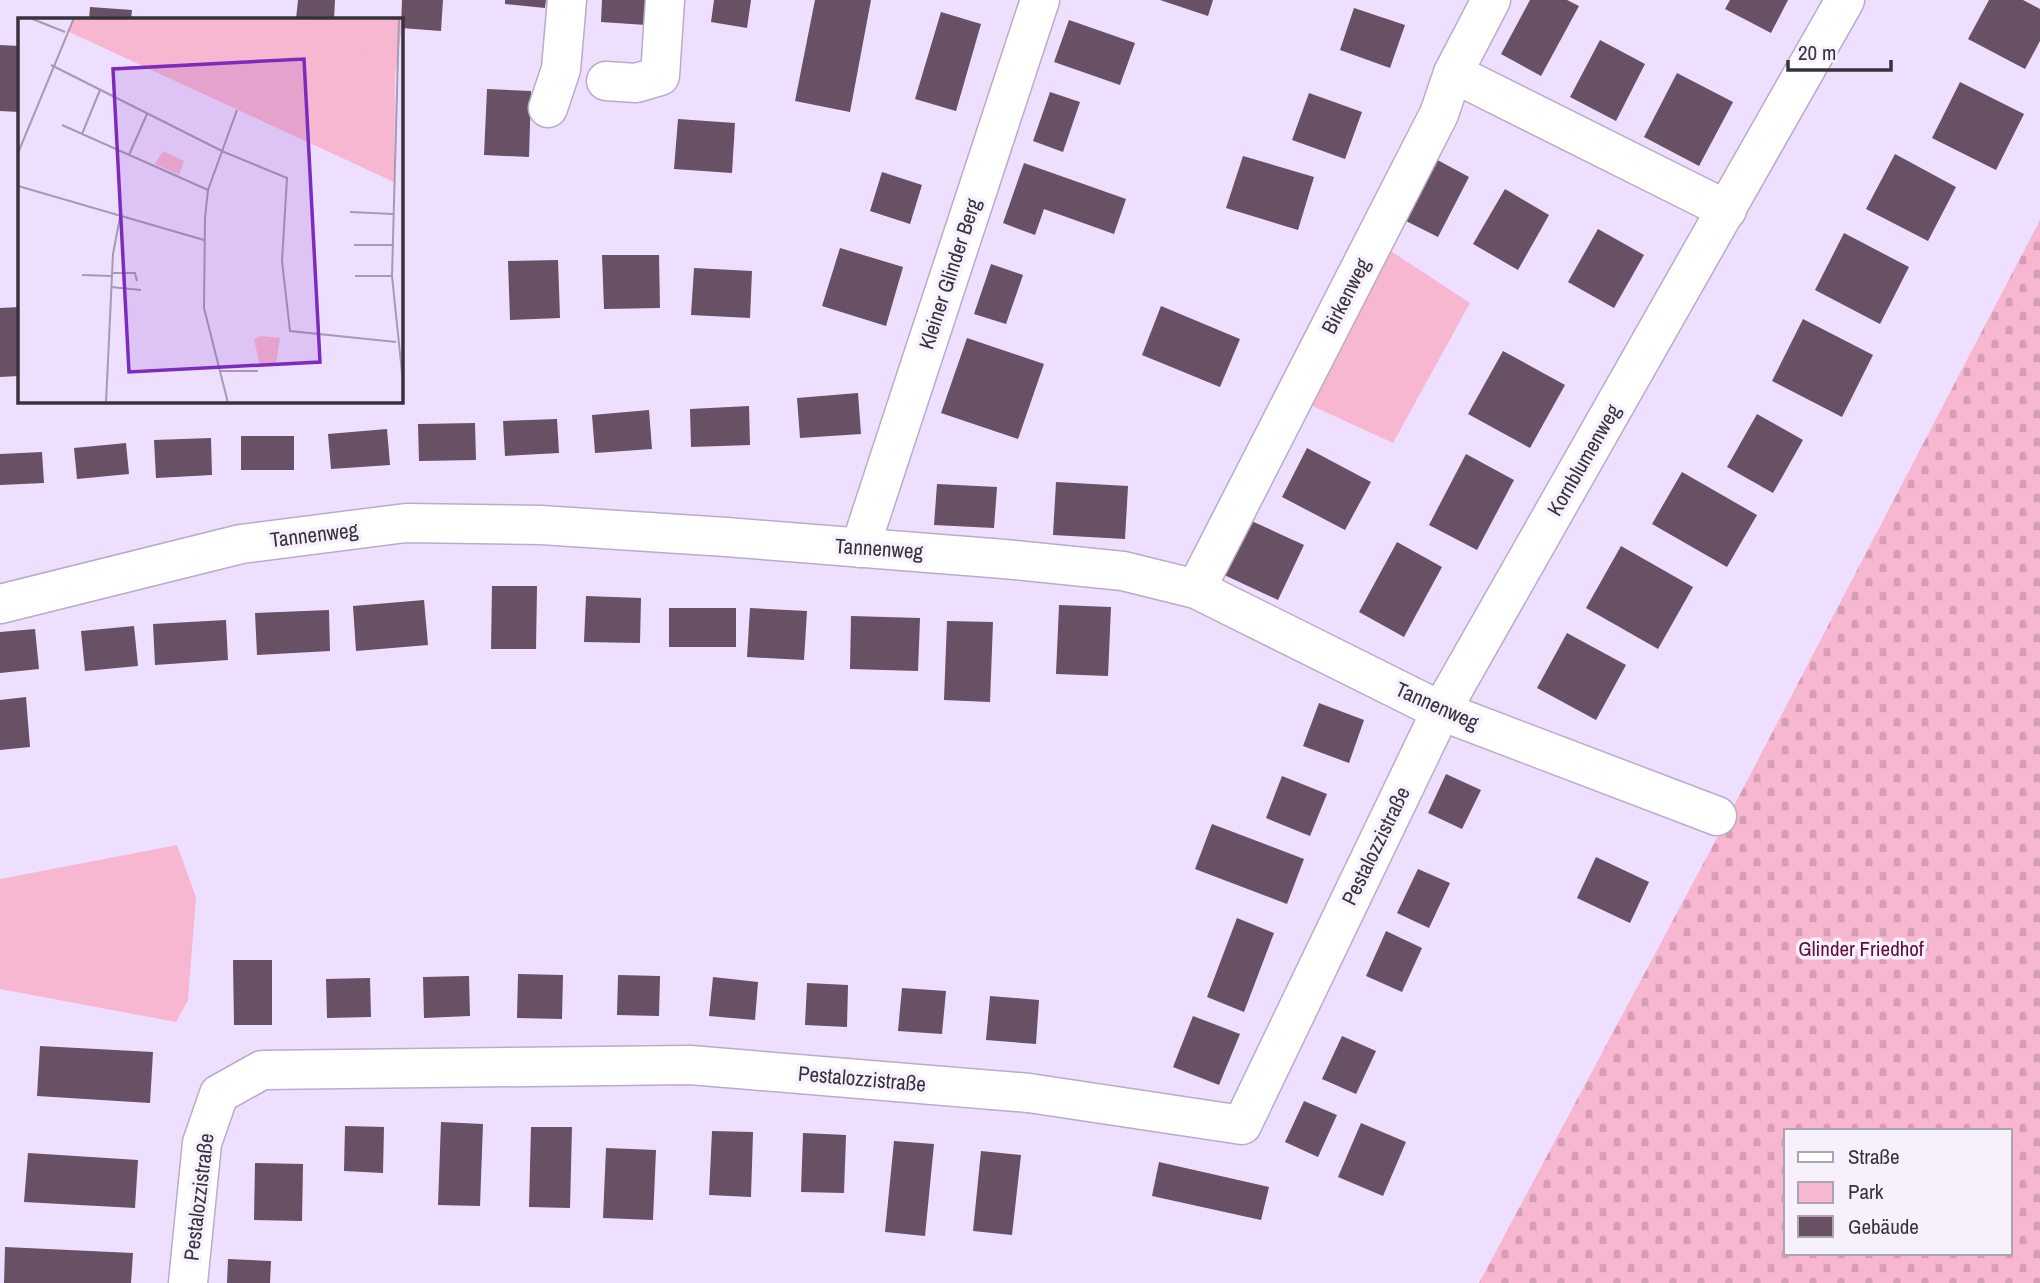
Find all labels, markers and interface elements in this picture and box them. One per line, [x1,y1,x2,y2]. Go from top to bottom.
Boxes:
inset map [18,18,402,402]
scale bar [1788,28,1891,72]
text: 20 m [1798,38,1836,67]
street label: Kleiner Glinder Berg [911,194,988,353]
street label: Birkenweg [1314,253,1377,339]
street label: Kornblumenweg [1540,398,1627,521]
street label: Tannenweg [268,515,360,554]
street label: Tannenweg [834,531,925,566]
street label: Tannenweg [1391,674,1484,737]
street label: Pestalozzistraße [1334,782,1417,910]
park label: Glinder Friedhof [1798,934,1924,963]
street label: Pestalozzistraße [797,1058,927,1099]
legend [1784,1129,2012,1255]
street label: Pestalozzistraße [176,1132,221,1262]
text: Straße [1848,1142,1900,1171]
text: Park [1848,1177,1884,1206]
text: Gebäude [1848,1212,1919,1241]

